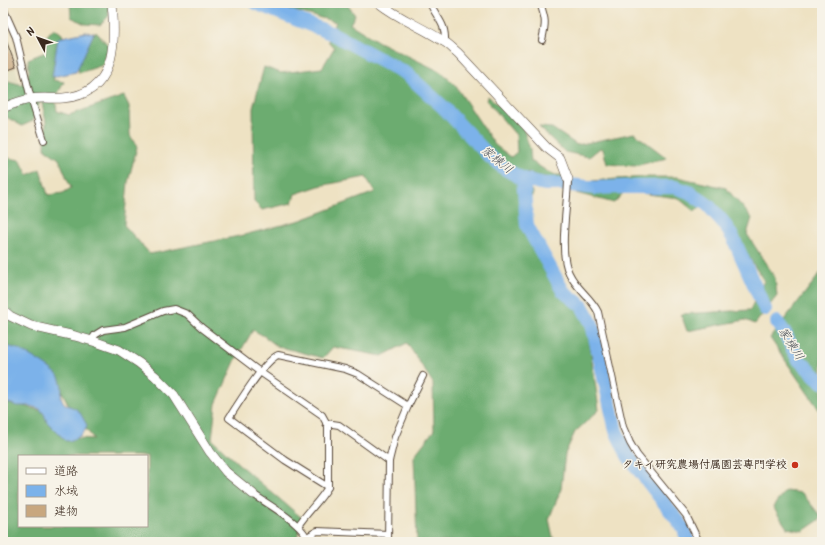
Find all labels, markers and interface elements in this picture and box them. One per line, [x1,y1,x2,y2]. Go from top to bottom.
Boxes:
north arrow [18,18,58,58]
text: N [22,24,40,41]
water label: 家棟川 [477,141,517,179]
water label: 家棟川 [773,324,809,364]
legend [18,455,148,527]
place label: タキイ研究農場付属園芸専門学校 [622,456,787,474]
marker: タキイ研究農場付属園芸専門学校 [790,460,800,470]
text: 道路 [54,462,78,481]
text: 水域 [54,482,78,501]
text: 建物 [54,502,78,521]

